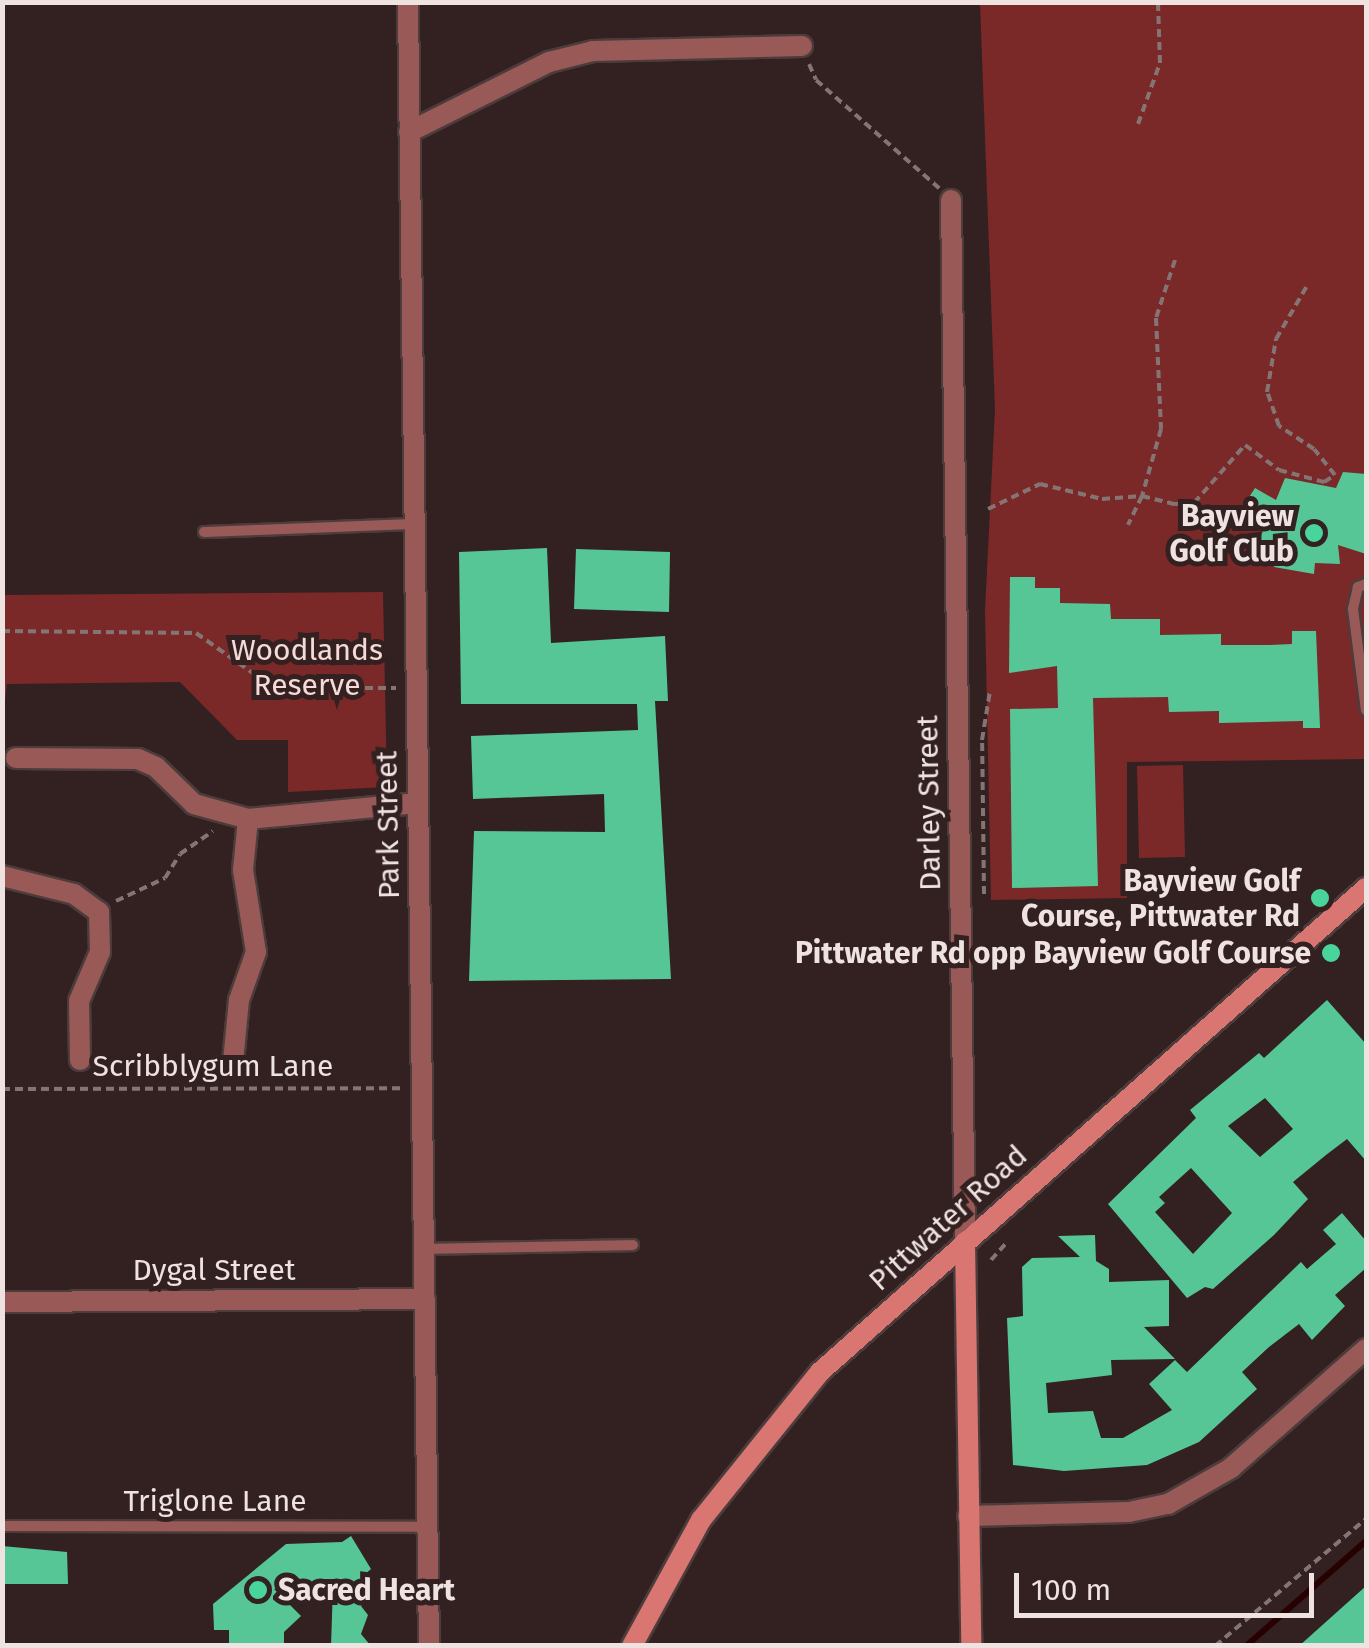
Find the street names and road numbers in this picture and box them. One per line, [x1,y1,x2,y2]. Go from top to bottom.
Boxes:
street label: Darley Street [909,715,949,891]
street label: Park Street [369,751,407,899]
street label: Scribblygum Lane [93,1048,333,1084]
street label: Pittwater Road [861,1138,1035,1298]
street label: Dygal Street [132,1252,296,1288]
street label: Triglone Lane [123,1483,307,1519]

